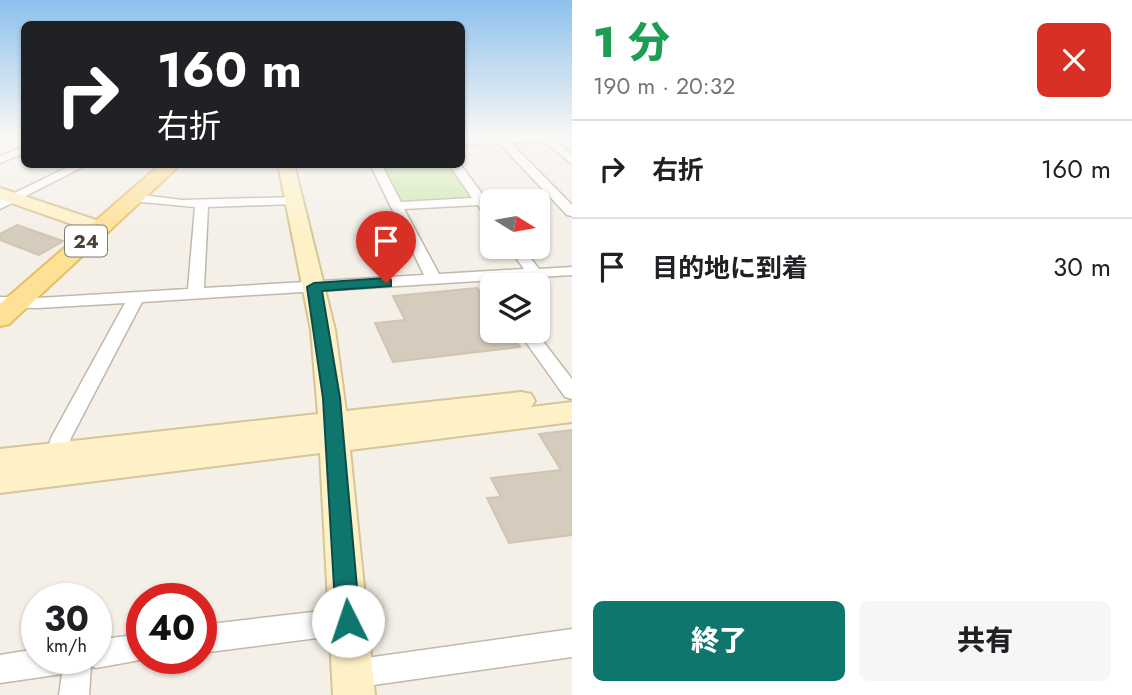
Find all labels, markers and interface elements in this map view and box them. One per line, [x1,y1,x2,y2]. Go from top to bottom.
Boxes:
text: 1 分 [593,12,670,73]
button: close [1037,23,1111,97]
text: 160 m [157,35,302,105]
icon: right [42,49,133,140]
text: 190 m · 20:32 [593,69,735,103]
text: 右折 [157,103,221,149]
icon: right [593,150,631,188]
text: 160 m [1041,150,1111,188]
text: 右折 [652,151,704,189]
north arrow [480,189,550,259]
map controls [480,189,550,343]
pin [356,211,416,283]
icon: arrive [367,222,405,260]
road number: 24 [65,226,107,256]
icon: arrive [593,248,631,286]
text: 30 m [1053,248,1111,286]
text: 目的地に到着 [652,249,808,287]
button: layers [480,273,550,343]
speed limit sign: 40 [126,583,217,674]
position arrow [311,584,385,658]
text: 30 [44,594,89,644]
button: 終了 [593,601,845,681]
button: 共有 [859,601,1111,681]
text: km/h [46,633,87,659]

